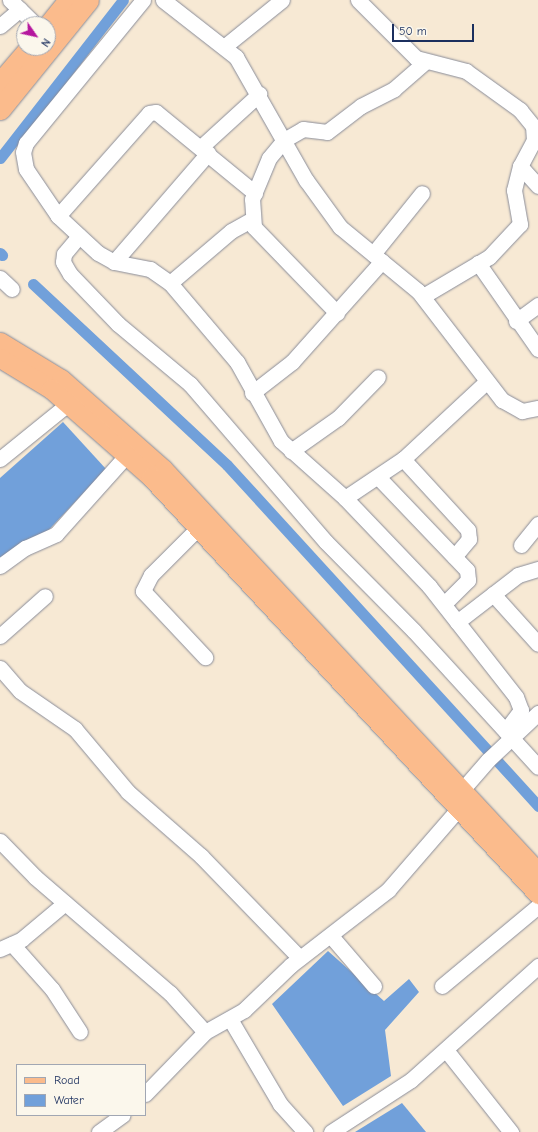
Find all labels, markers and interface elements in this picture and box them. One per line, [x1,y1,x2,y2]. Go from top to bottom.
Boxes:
north arrow [16,16,56,56]
scale bar [394,16,476,42]
text: 50 m [399,24,427,38]
text: N [38,36,53,49]
legend [16,1064,146,1116]
text: Road [54,1073,80,1087]
text: Water [54,1093,84,1107]

